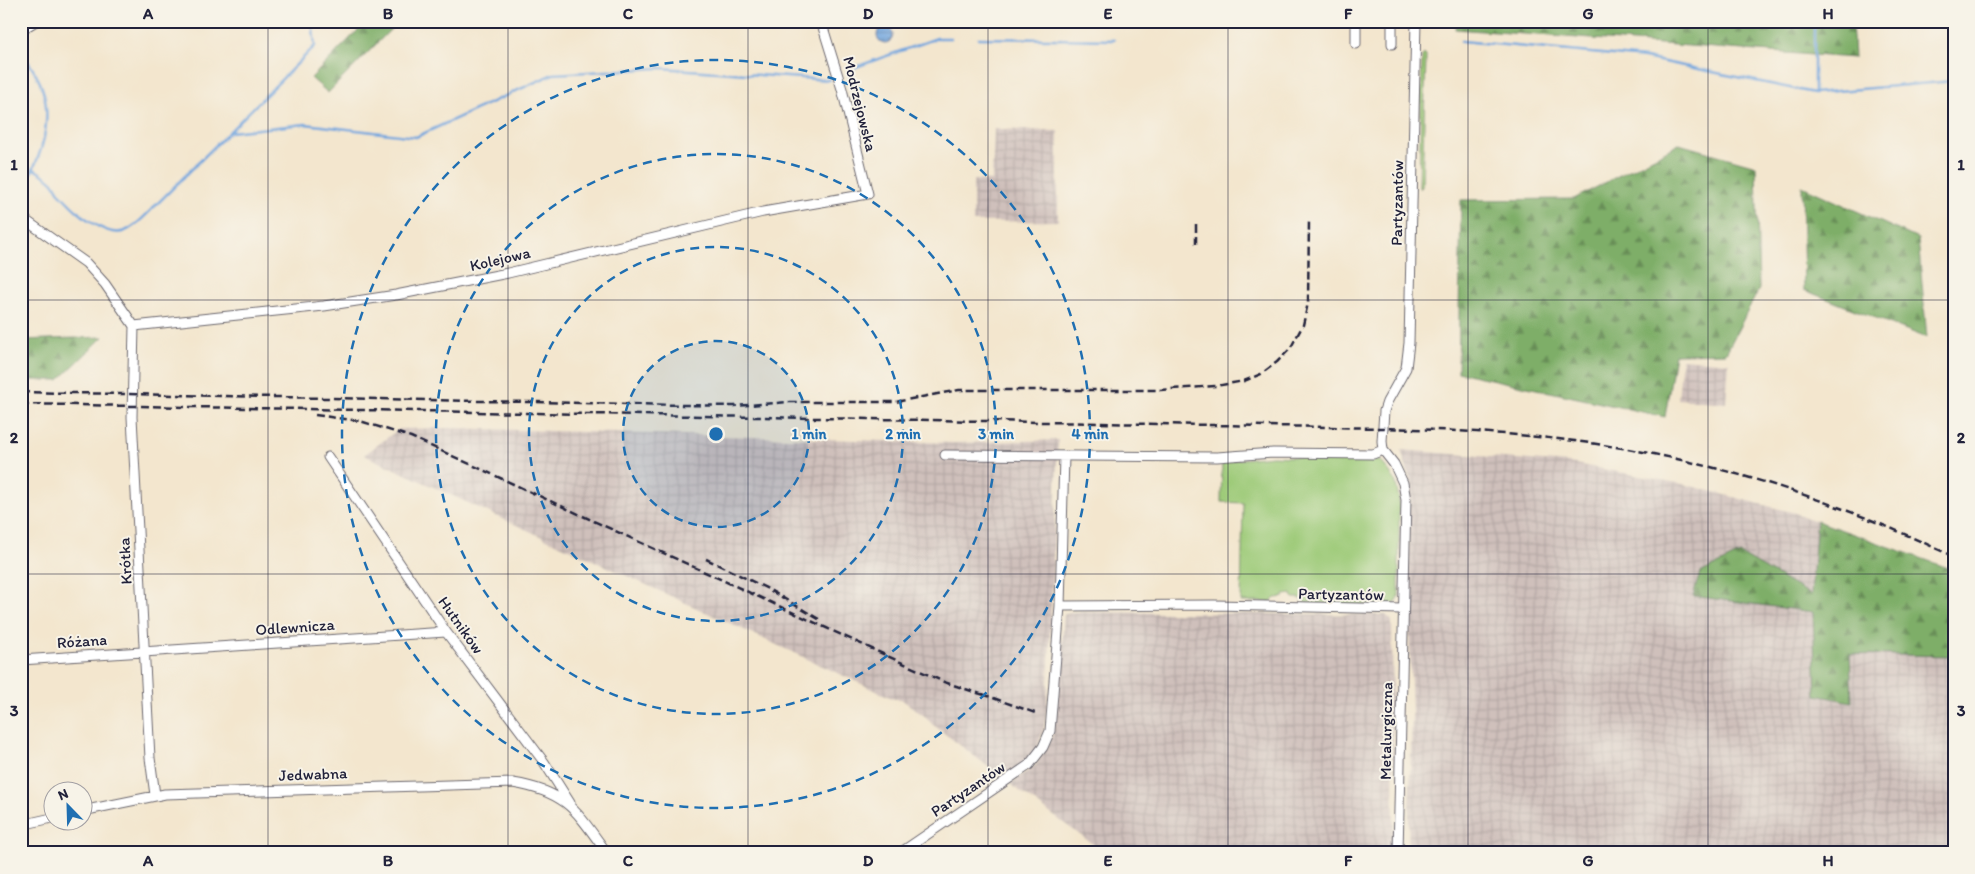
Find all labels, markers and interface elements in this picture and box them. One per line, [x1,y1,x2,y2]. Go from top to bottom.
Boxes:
text: A [142,4,154,23]
text: B [383,4,394,23]
text: C [623,4,634,23]
text: D [863,4,874,23]
text: E [1104,4,1113,23]
text: F [1344,4,1353,23]
text: G [1582,4,1594,23]
text: H [1822,4,1834,23]
street label: Modrzejowska [839,54,881,154]
text: 1 [10,155,18,174]
text: 1 [1957,155,1965,174]
street label: Partyzantów [1387,160,1407,246]
street label: Kolejowa [468,243,533,275]
centre of rings [707,425,725,443]
text: 1 min [792,425,827,443]
text: 2 min [885,425,922,443]
text: 3 min [978,425,1015,443]
text: 4 min [1072,425,1109,443]
text: 2 [10,428,19,447]
text: 2 [1957,428,1966,447]
street label: Krótka [114,536,136,585]
street label: Partyzantów [1298,584,1384,604]
street label: Hutników [434,593,488,658]
street label: Odlewnicza [255,615,336,639]
street label: Różana [56,630,108,652]
street label: Metalurgiczna [1376,682,1396,780]
text: 3 [10,701,19,720]
text: 3 [1957,701,1966,720]
street label: Partyzantów [927,757,1009,821]
street label: Jedwabna [278,763,348,785]
north arrow [42,782,92,832]
text: N [55,785,71,804]
text: A [142,851,154,870]
text: B [383,851,394,870]
text: C [623,851,634,870]
text: D [863,851,874,870]
text: E [1104,851,1113,870]
text: F [1344,851,1353,870]
text: G [1582,851,1594,870]
text: H [1822,851,1834,870]

